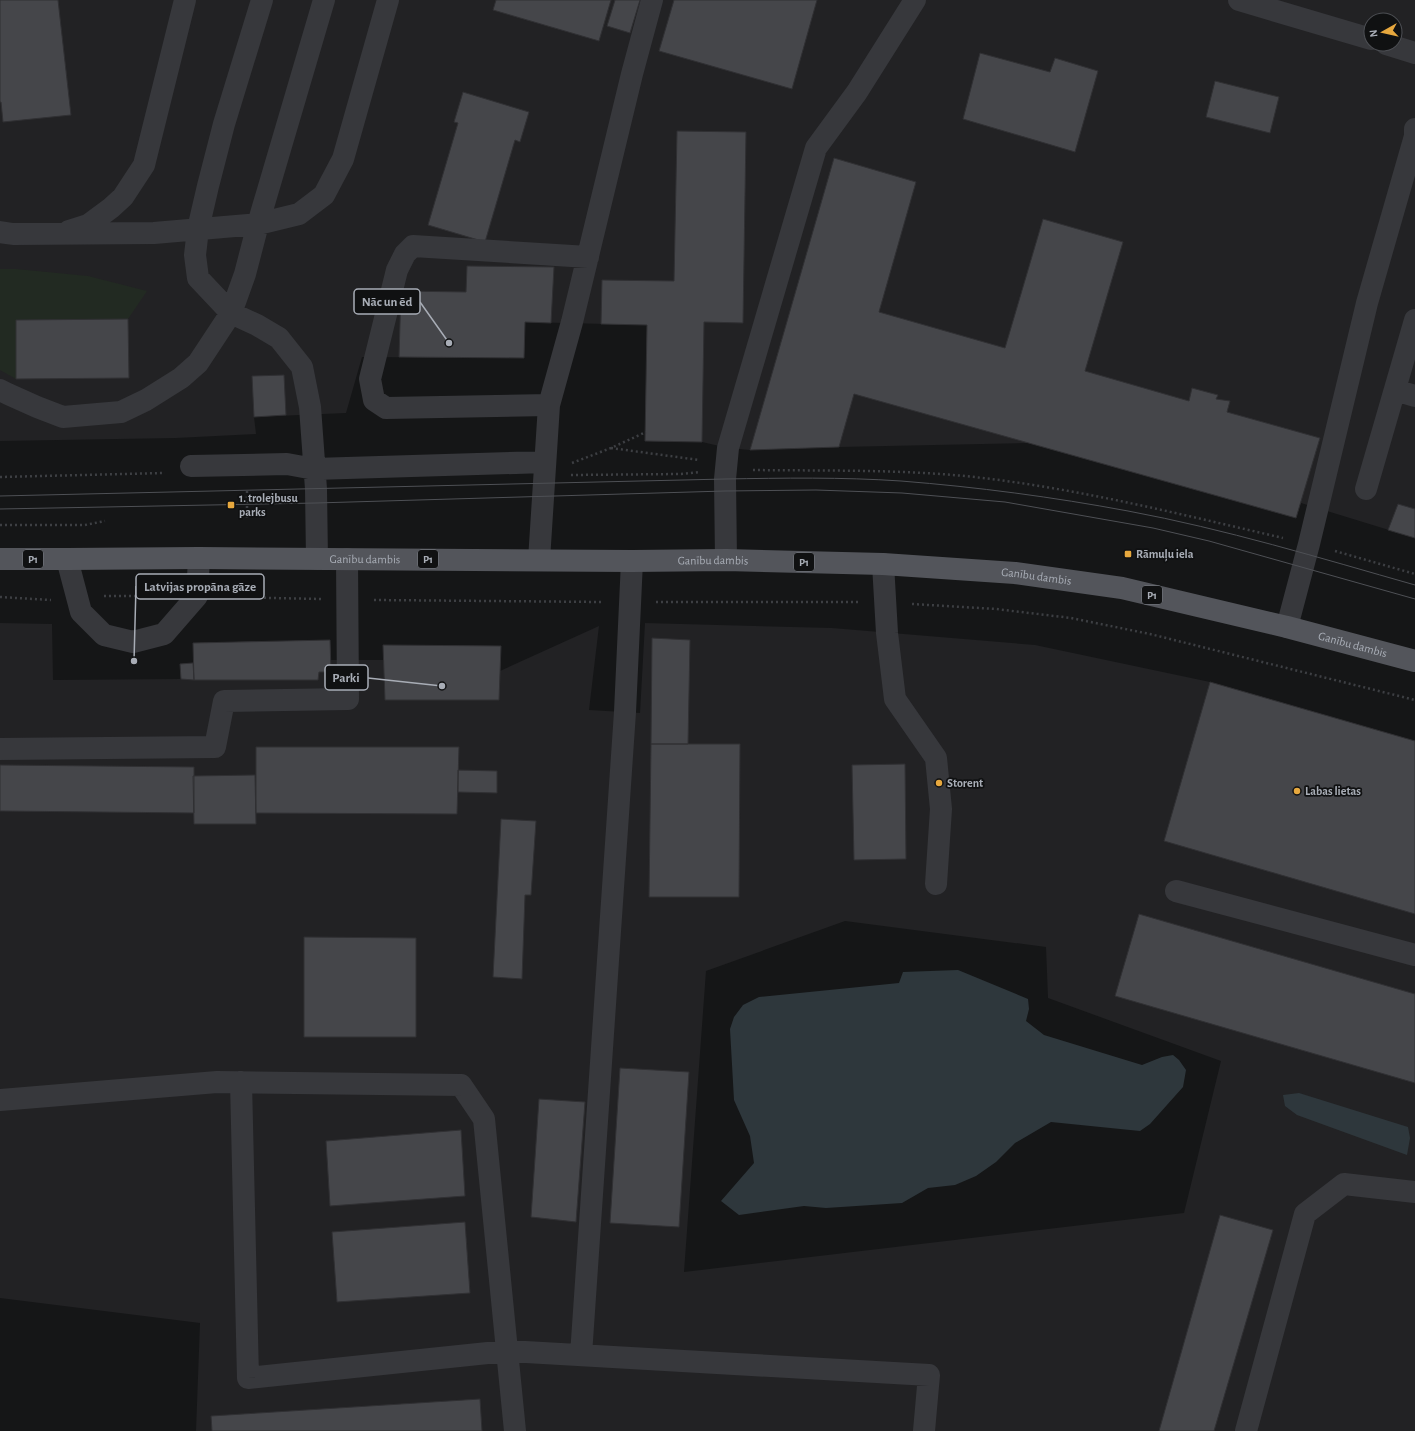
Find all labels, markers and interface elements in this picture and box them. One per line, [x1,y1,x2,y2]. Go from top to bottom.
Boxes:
north arrow [1363,12,1403,52]
text: N [1368,29,1380,38]
callout: Nāc un ēd [354,289,420,314]
text: Nāc un ēd [362,296,412,309]
place label: 1. trolejbusu parks [239,492,298,518]
marker: 1. trolejbusu parks [226,500,236,510]
place label: Rāmuļu iela [1136,548,1194,562]
marker: Rāmuļu iela [1123,549,1133,559]
road number: P1 [23,550,43,568]
road number: P1 [418,550,438,568]
street label: Ganību dambis [330,553,400,565]
road number: P1 [794,553,814,571]
street label: Ganību dambis [678,554,748,567]
street label: Ganību dambis [1001,566,1072,587]
callout: Latvijas propāna gāze [136,574,264,599]
text: Latvijas propāna gāze [144,581,256,594]
road number: P1 [1142,586,1162,604]
street label: Ganību dambis [1317,630,1388,659]
callout: Parki [325,665,368,690]
text: Parki [332,672,360,685]
place label: Storent [947,777,983,789]
marker: Storent [934,778,944,788]
place label: Labas lietas [1305,785,1361,797]
marker: Labas lietas [1292,786,1302,796]

